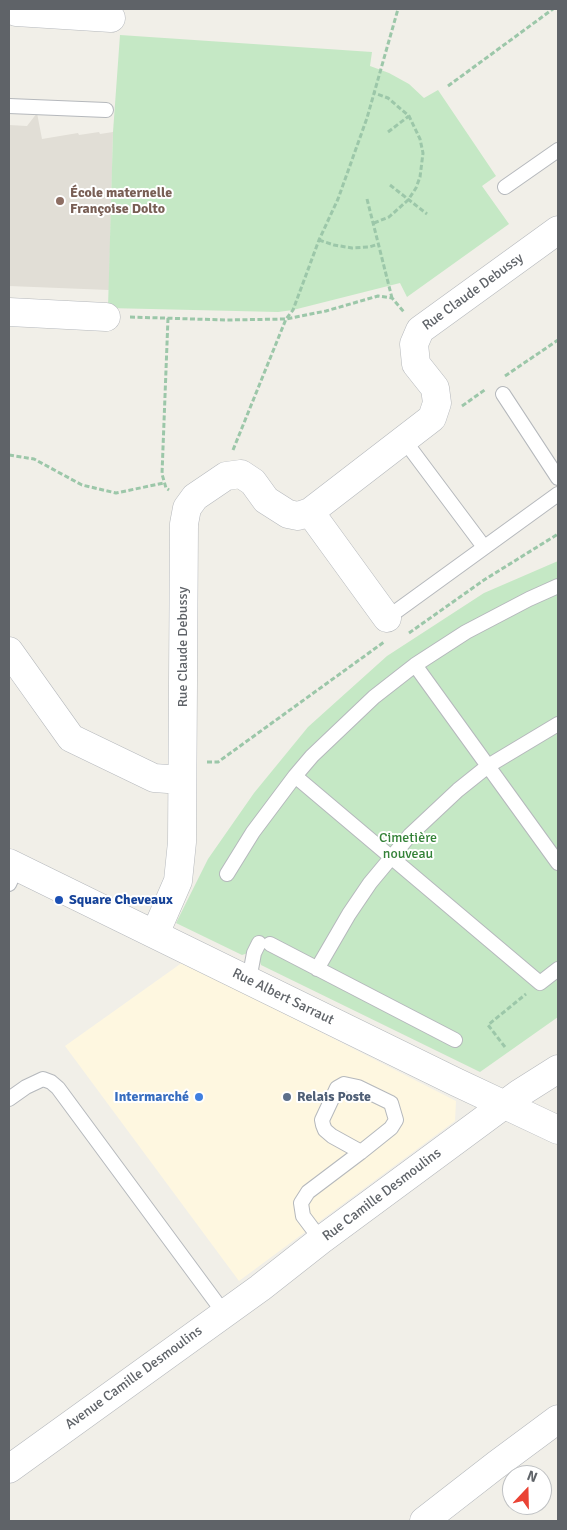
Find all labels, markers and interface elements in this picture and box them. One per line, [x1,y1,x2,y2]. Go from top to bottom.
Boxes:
place label: École maternelle Françoise Dolto [70,185,172,218]
marker: École maternelle Françoise Dolto [54,195,66,207]
street label: Rue Claude Debussy [419,250,527,334]
street label: Rue Claude Debussy [175,587,191,707]
park label: Cimetière nouveau [379,830,437,862]
place label: Square Cheveaux [69,892,173,908]
marker: Square Cheveaux [53,894,65,906]
street label: Rue Albert Sarraut [229,965,337,1029]
place label: Intermarché [114,1089,189,1105]
place label: Relais Poste [297,1089,371,1105]
marker: Intermarché [193,1091,205,1103]
marker: Relais Poste [281,1091,293,1103]
street label: Rue Camille Desmoulins [319,1145,445,1245]
street label: Avenue Camille Desmoulins [62,1323,206,1433]
north arrow [502,1465,552,1515]
text: N [525,1467,540,1486]

